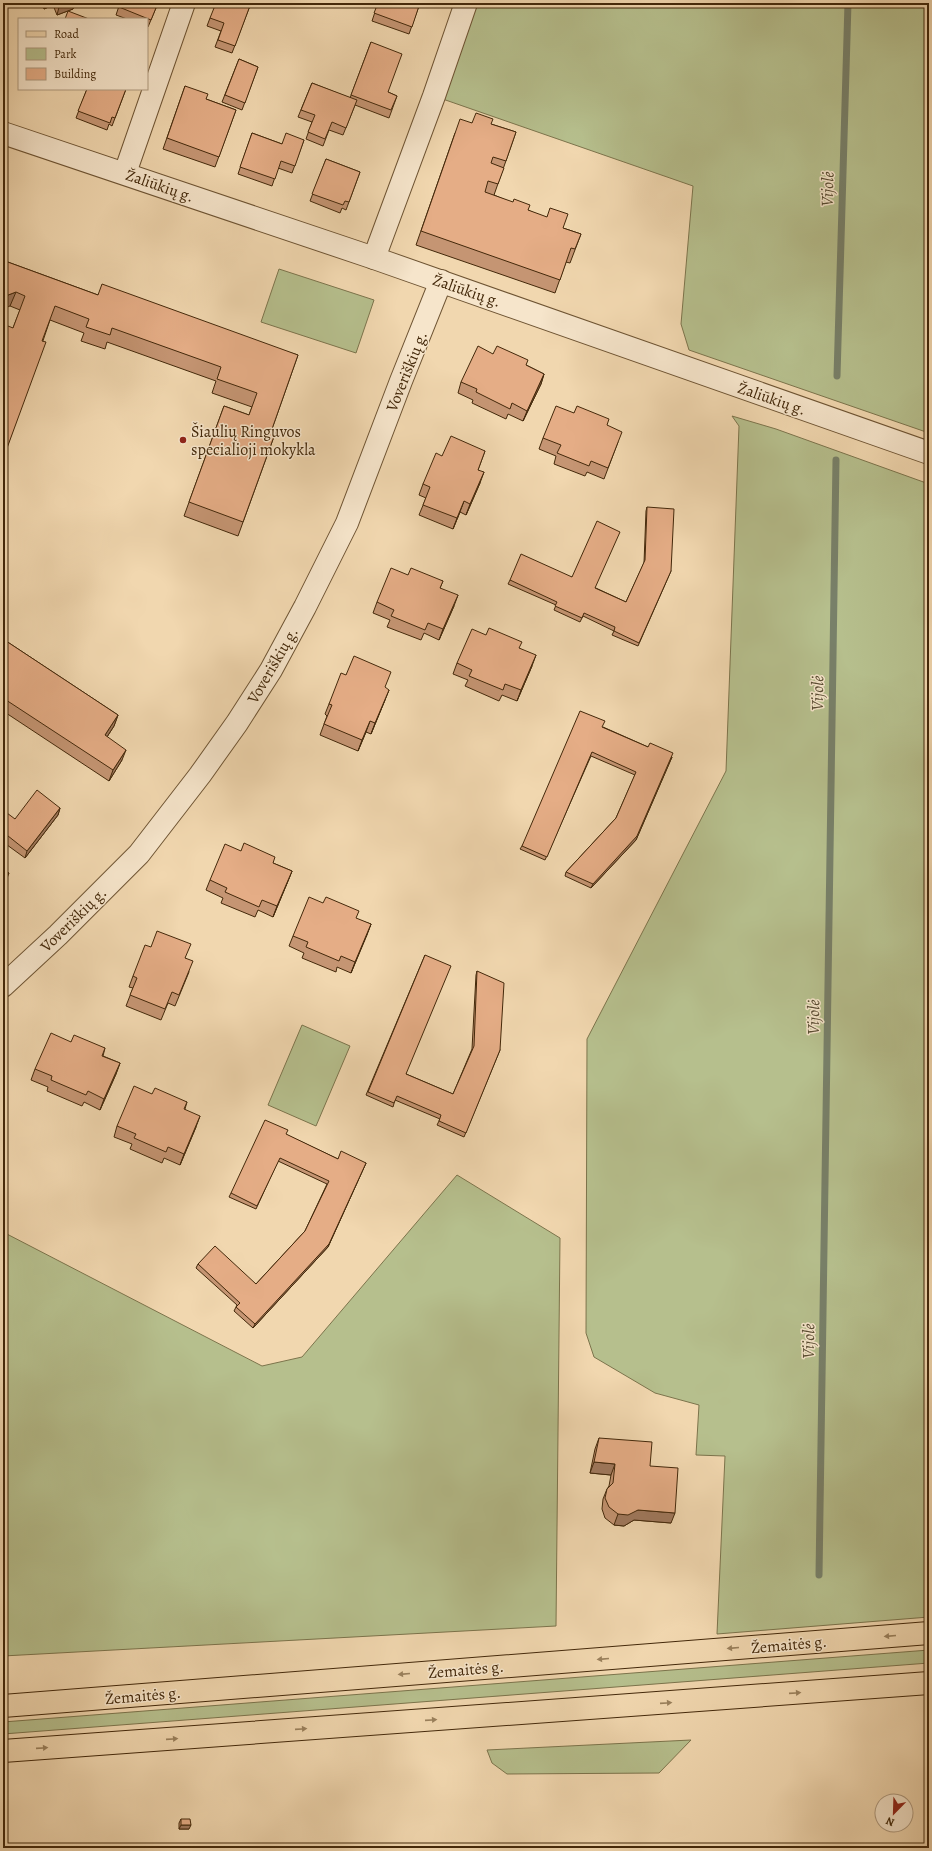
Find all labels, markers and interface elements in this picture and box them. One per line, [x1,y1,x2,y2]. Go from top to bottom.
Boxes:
legend [18,18,148,90]
text: Road [54,26,80,42]
text: Park [54,46,77,62]
text: Building [54,66,96,82]
street label: Žaliūkių g. [123,164,197,208]
water label: Vijolė [815,171,840,207]
street label: Žaliūkių g. [430,269,504,313]
street label: Voveriškių g. [381,328,433,416]
street label: Žaliūkių g. [735,377,809,421]
place label: Šiaulių Ringuvos specialioji mokykla [191,421,316,461]
marker: Šiaulių Ringuvos specialioji mokykla [178,435,188,445]
street label: Voveriškių g. [242,623,304,708]
water label: Vijolė [806,675,829,711]
street label: Voveriškių g. [35,882,112,958]
water label: Vijolė [802,999,825,1035]
water label: Vijolė [797,1323,820,1359]
street label: Žemaitės g. [750,1631,828,1659]
one-way arrow [884,1632,896,1639]
one-way arrow [727,1645,739,1652]
one-way arrow [597,1655,609,1662]
street label: Žemaitės g. [427,1656,505,1684]
one-way arrow [398,1671,410,1678]
street label: Žemaitės g. [104,1682,182,1710]
one-way arrow [789,1689,801,1696]
one-way arrow [660,1699,672,1706]
one-way arrow [425,1716,437,1723]
one-way arrow [295,1726,307,1733]
one-way arrow [166,1735,178,1742]
one-way arrow [36,1745,48,1752]
north arrow [874,1793,914,1833]
text: N [884,1813,897,1830]

